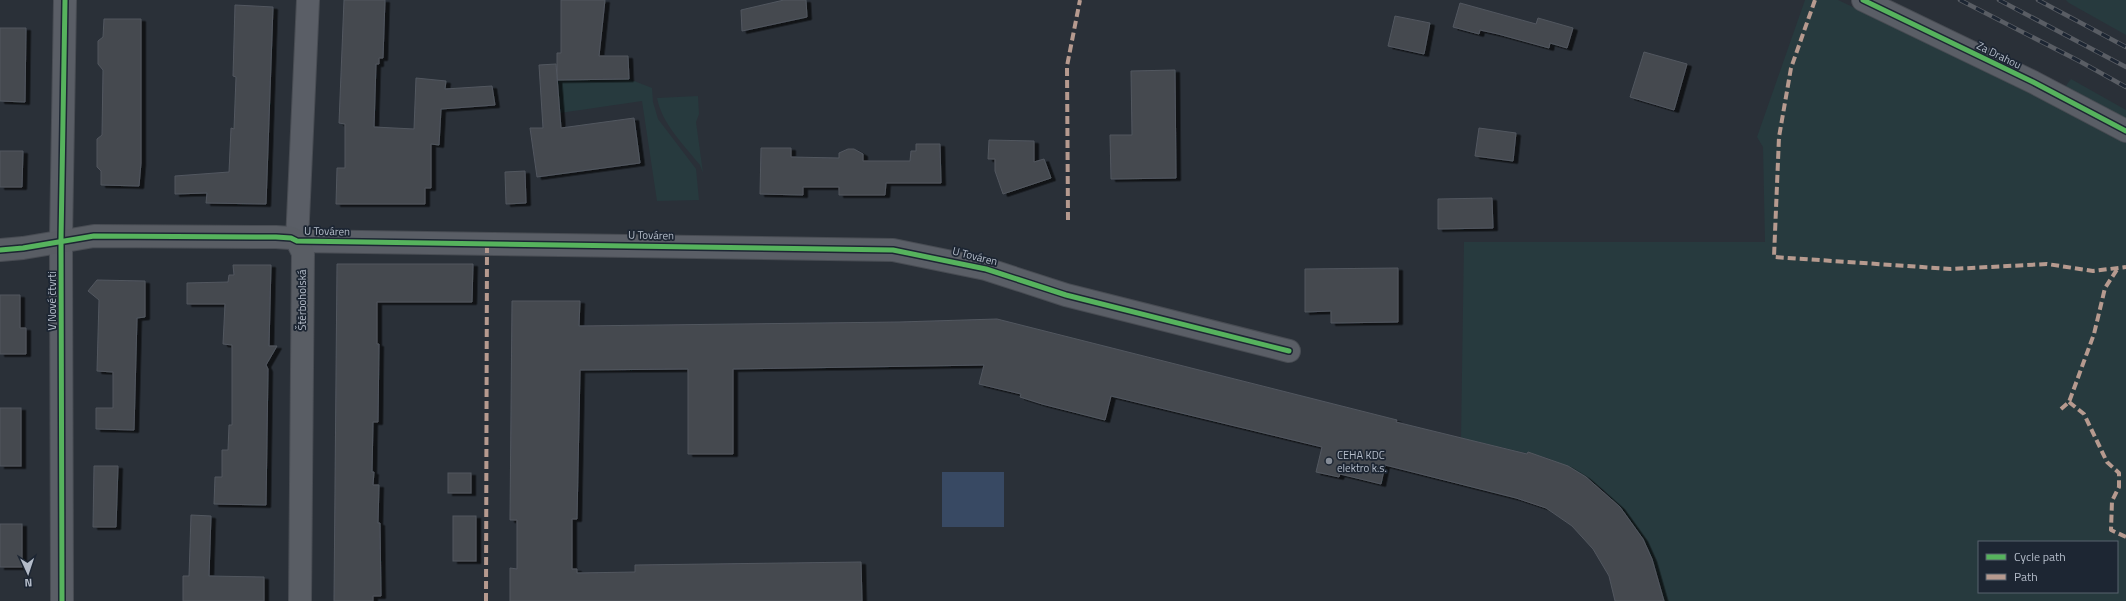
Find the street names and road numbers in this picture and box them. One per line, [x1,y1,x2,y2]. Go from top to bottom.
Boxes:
street label: Za Drahou [1974,37,2024,73]
street label: U Továren [304,223,350,239]
street label: U Továren [628,227,674,243]
street label: U Továren [951,243,999,269]
street label: Štěrboholská [294,269,310,330]
street label: V Nové čtvrti [44,271,60,331]

